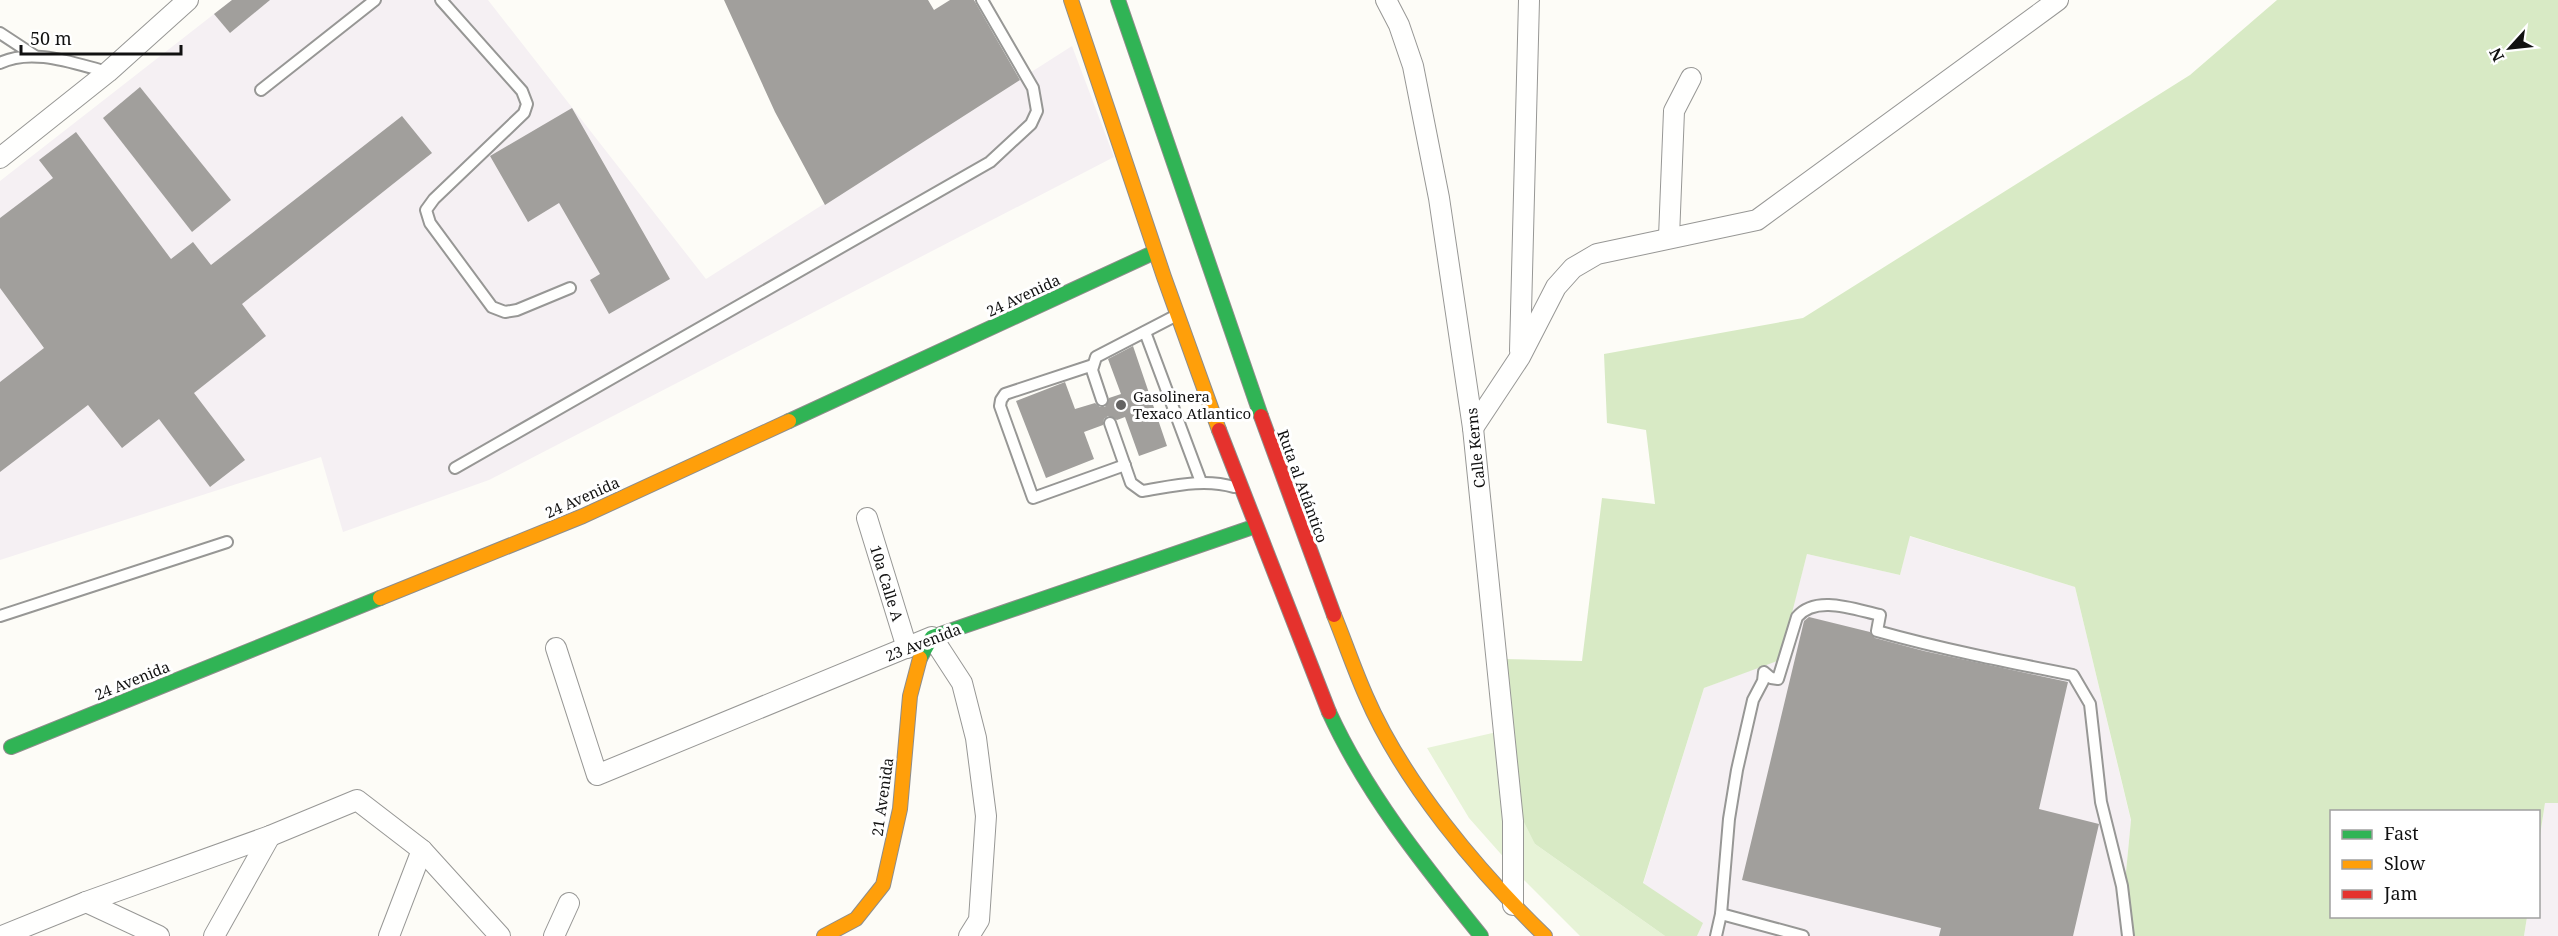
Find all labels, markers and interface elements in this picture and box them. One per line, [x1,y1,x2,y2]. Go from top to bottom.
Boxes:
scale bar [21,18,182,56]
north arrow [2480,18,2540,78]
text: 50 m [30,26,72,50]
text: N [2484,44,2509,65]
street label: 24 Avenida [983,269,1063,321]
place label: Gasolinera Texaco Atlantico [1133,386,1251,423]
marker: Gasolinera Texaco Atlantico [1114,398,1128,412]
street label: Calle Kerns [1461,407,1489,489]
street label: Ruta al Atlántico [1273,427,1333,545]
street label: 24 Avenida [542,472,622,522]
street label: 10a Calle A [866,543,908,624]
street label: 23 Avenida [882,618,964,666]
street label: 24 Avenida [92,656,172,704]
street label: 21 Avenida [867,756,897,838]
legend [2330,810,2540,918]
text: Fast [2384,821,2419,845]
text: Slow [2384,851,2426,875]
text: Jam [2383,881,2418,905]

